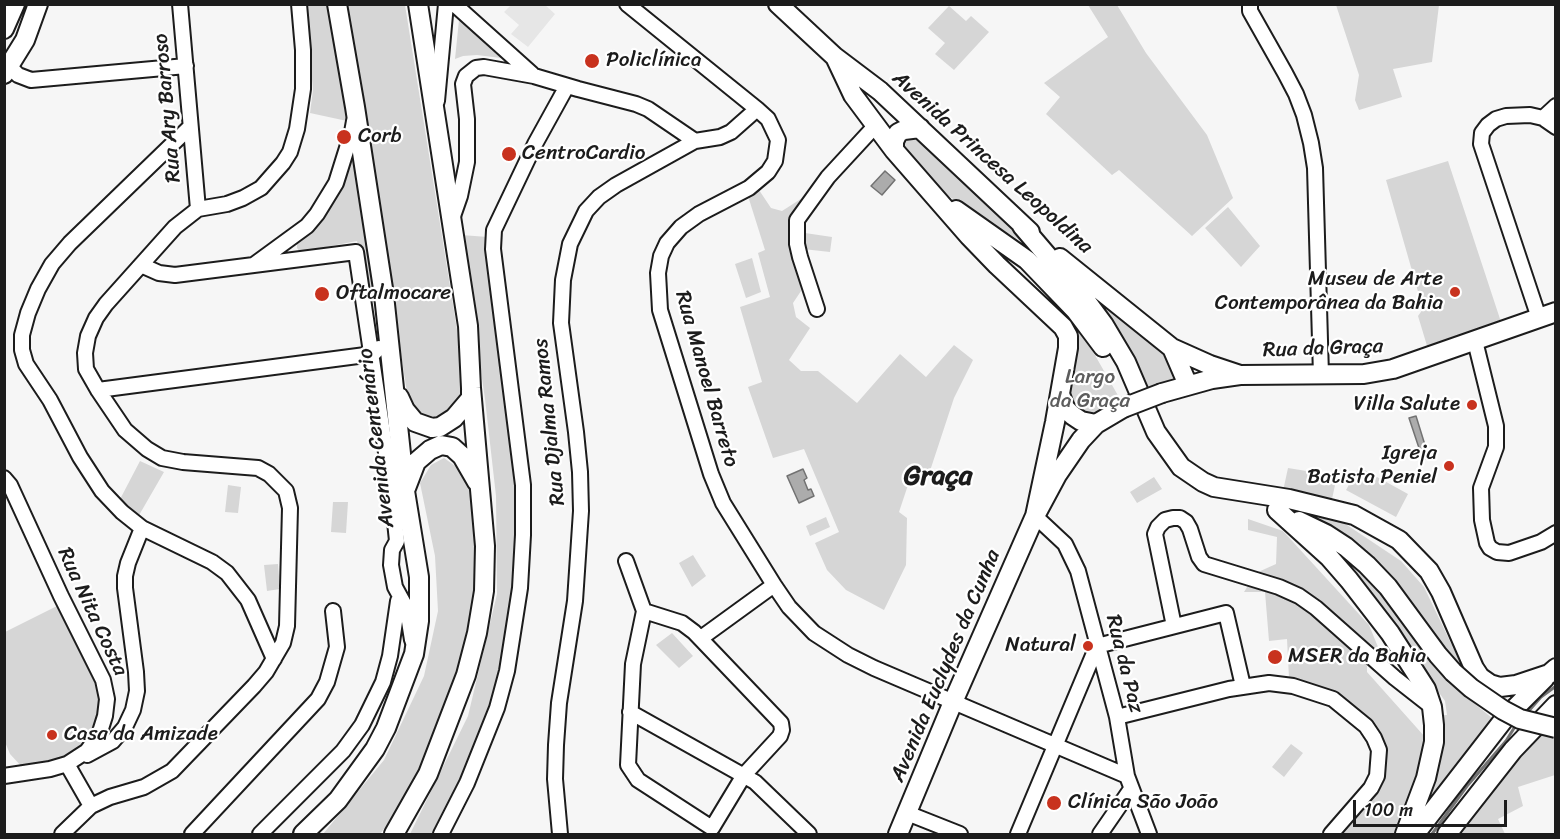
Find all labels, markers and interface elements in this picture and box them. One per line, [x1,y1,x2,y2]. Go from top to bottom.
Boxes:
street label: Rua Ary Barroso [149,32,187,184]
place label: Policlínica [606,48,702,74]
marker: Policlínica [583,52,601,70]
street label: Avenida Princesa Leopoldina [886,66,1098,260]
place label: Corb [358,124,402,150]
marker: Corb [335,128,353,146]
place label: CentroCardio [522,141,645,167]
marker: CentroCardio [500,145,518,163]
place label: Museu de Arte Contemporânea da Bahia [1215,267,1443,317]
place label: Oftalmocare [336,281,451,307]
marker: Oftalmocare [313,285,331,303]
marker: Museu de Arte Contemporânea da Bahia [1448,285,1462,299]
street label: Rua Manoel Barreto [669,288,743,470]
street label: Rua da Graça [1262,334,1384,364]
street label: Rua Djalma Ramos [529,337,571,507]
street label: Avenida Centenário [353,347,401,529]
park label: Largo da Graça [1050,365,1130,415]
place label: Villa Salute [1353,392,1460,418]
marker: Villa Salute [1465,398,1479,412]
place label: Igreja Batista Peniel [1307,441,1437,491]
marker: Igreja Batista Peniel [1442,459,1456,473]
district label: Graça [904,461,972,493]
street label: Rua Nita Costa [51,544,133,680]
street label: Avenida Euclydes da Cunha [886,546,1006,786]
street label: Rua da Paz [1100,612,1148,716]
place label: Natural [1005,633,1076,659]
marker: Natural [1081,639,1095,653]
place label: MSER da Bahia [1288,644,1426,670]
marker: MSER da Bahia [1266,648,1284,666]
place label: Casa da Amizade [64,722,218,748]
marker: Casa da Amizade [45,728,59,742]
scale bar [1356,788,1510,826]
place label: Clínica São João [1068,790,1218,816]
marker: Clínica São João [1045,794,1063,812]
text: 100 m [1364,794,1413,826]

